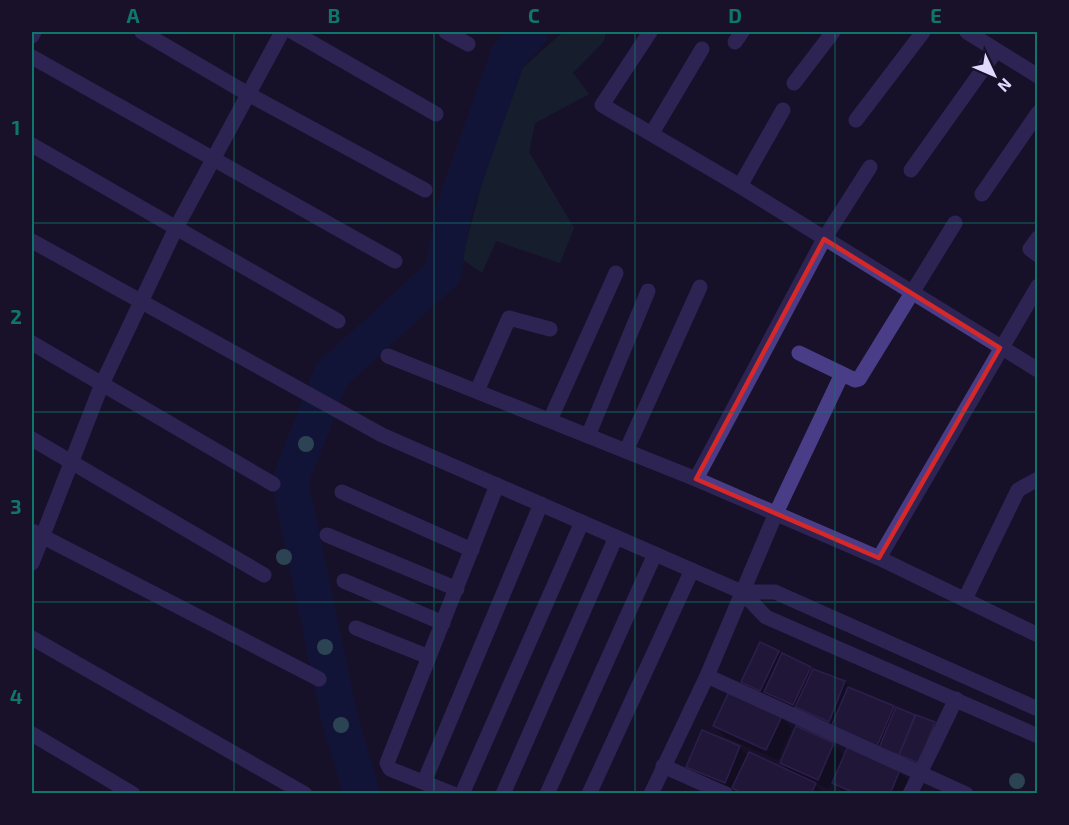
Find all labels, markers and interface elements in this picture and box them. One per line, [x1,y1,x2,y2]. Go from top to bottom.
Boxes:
text: A [126,3,140,27]
text: B [328,3,340,27]
text: C [528,3,540,27]
text: D [728,3,742,27]
text: E [930,3,942,27]
north arrow [964,45,1024,105]
text: N [994,75,1016,97]
text: 1 [12,115,20,139]
text: 2 [10,304,22,328]
text: 3 [10,494,22,518]
text: 4 [10,684,23,708]

